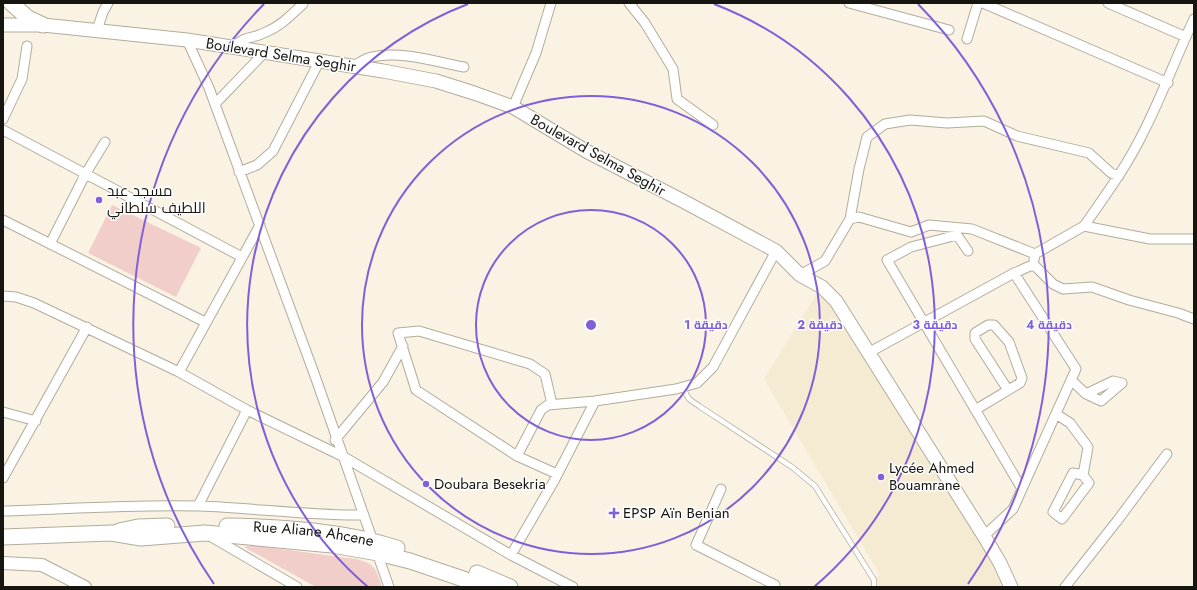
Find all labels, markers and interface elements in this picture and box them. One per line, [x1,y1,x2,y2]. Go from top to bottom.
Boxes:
street label: Boulevard Selma Seghir [204,32,358,78]
street label: Boulevard Selma Seghir [526,109,670,202]
place label: مسجد عبد اللطيف سلطاني [107,180,206,220]
marker: مسجد عبد اللطيف سلطاني [94,195,104,205]
text: 1 دقيقة [684,316,728,334]
text: 2 دقيقة [797,316,843,334]
text: 3 دقيقة [913,316,958,334]
text: 4 دقيقة [1026,316,1072,334]
centre of rings [584,318,598,332]
place label: Lycée Ahmed Bouamrane [889,457,974,496]
marker: Lycée Ahmed Bouamrane [876,472,886,482]
place label: Doubara Besekria [434,473,546,495]
marker: Doubara Besekria [421,479,431,489]
place label: EPSP Aïn Benian [623,502,730,524]
marker: EPSP Aïn Benian [608,507,620,519]
street label: Rue Aliane Ahcene [253,516,376,552]

